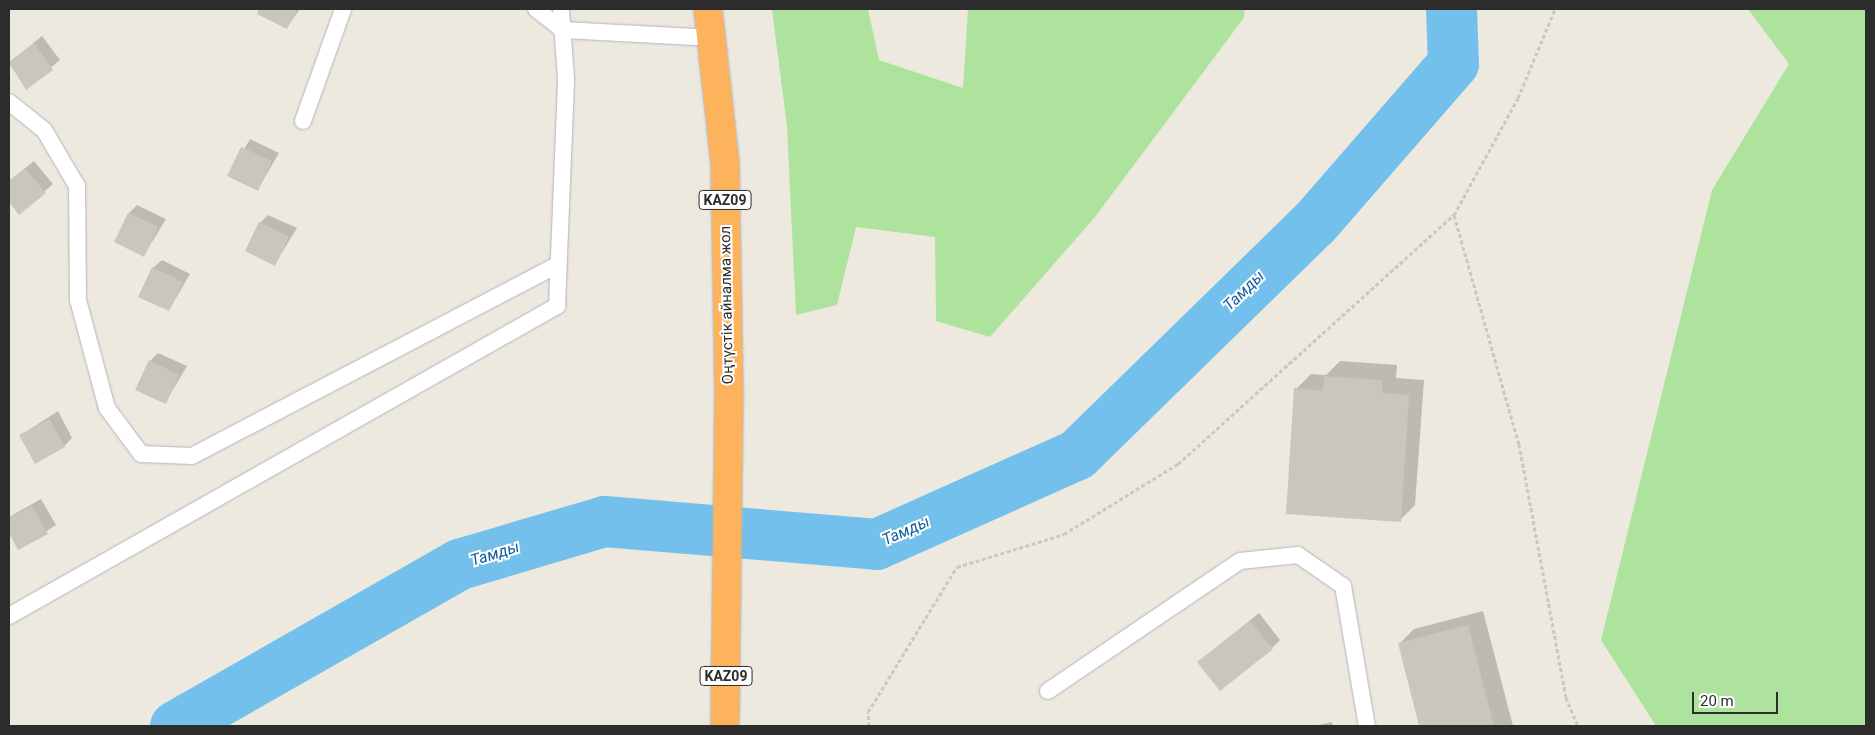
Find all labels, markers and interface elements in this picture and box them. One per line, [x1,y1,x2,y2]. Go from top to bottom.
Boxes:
road number: KAZ09 [698,188,752,212]
street label: Оңтүстік айналма жол [717,226,737,384]
water label: Тамды [1219,267,1269,315]
water label: Тамды [879,512,933,550]
water label: Тамды [468,538,522,570]
road number: KAZ09 [698,664,754,688]
scale bar [1695,682,1781,714]
text: 20 m [1700,692,1734,710]

